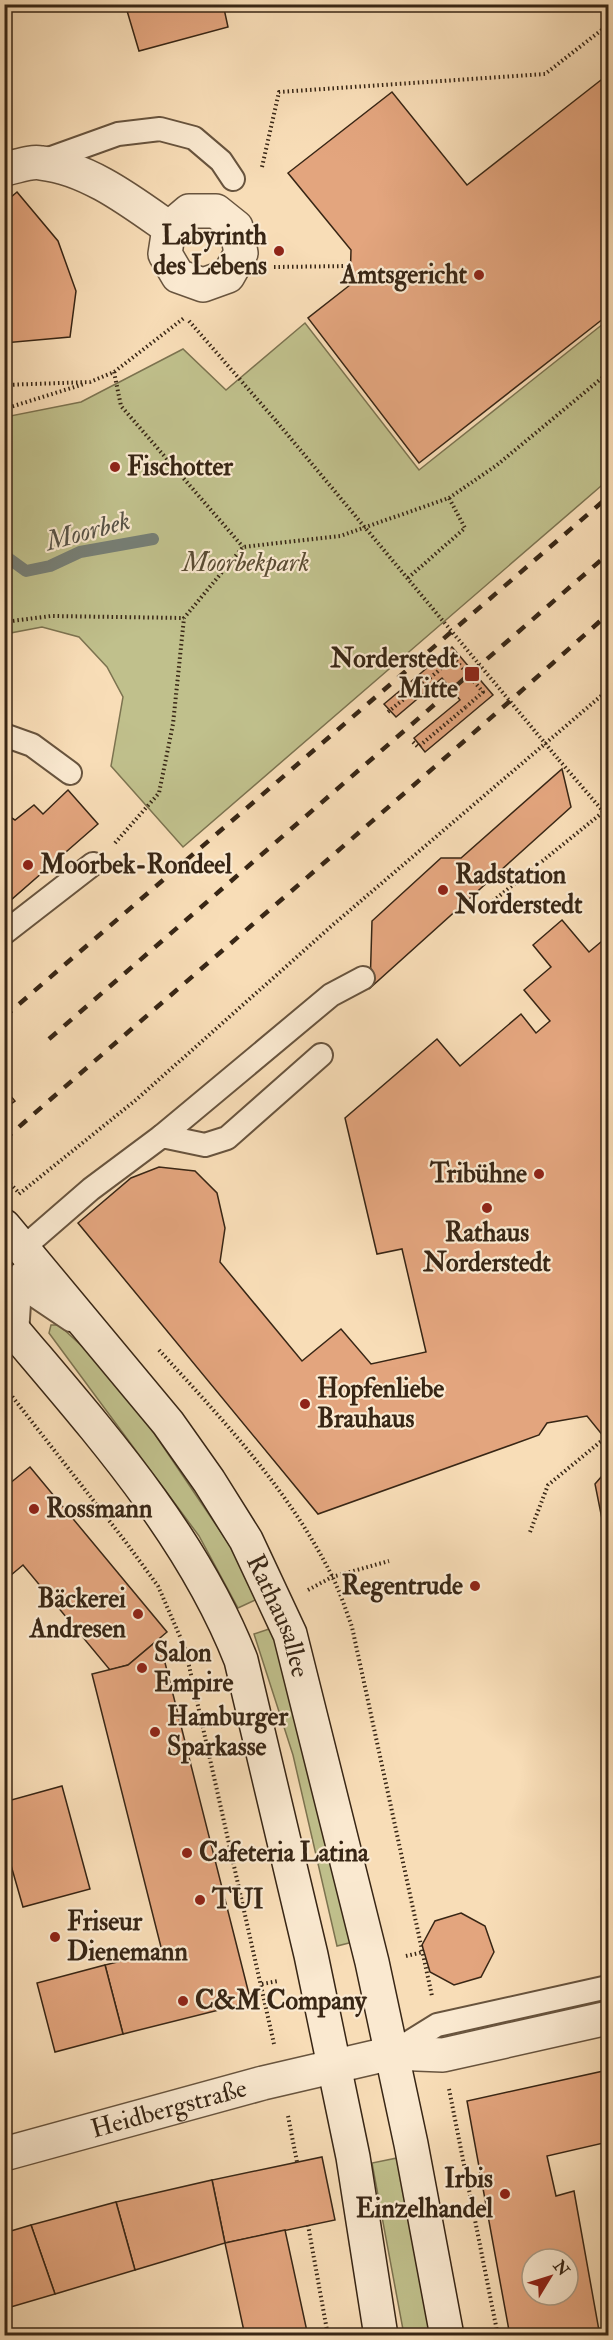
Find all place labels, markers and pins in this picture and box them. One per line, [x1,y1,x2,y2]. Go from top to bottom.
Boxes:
place label: Labyrinth des Lebens [153,220,267,282]
marker: Labyrinth des Lebens [272,244,286,258]
place label: Amtsgericht [340,259,468,292]
marker: Amtsgericht [472,268,486,282]
place label: Fischotter [127,451,233,483]
marker: Fischotter [108,460,122,474]
place label: Norderstedt Mitte [330,643,459,705]
marker: Norderstedt Mitte [463,665,481,683]
place label: Moorbek-Rondeel [39,849,232,881]
marker: Moorbek-Rondeel [21,858,35,872]
place label: Radstation Norderstedt [454,859,583,921]
marker: Radstation Norderstedt [436,883,450,897]
place label: Tribühne [429,1158,527,1190]
marker: Tribühne [532,1167,546,1181]
marker: Rathaus Norderstedt [480,1201,494,1215]
place label: Rathaus Norderstedt [422,1217,551,1279]
place label: Hopfenliebe Brauhaus [317,1373,444,1435]
marker: Hopfenliebe Brauhaus [298,1397,312,1411]
place label: Rossmann [46,1493,153,1525]
marker: Rossmann [27,1502,41,1516]
place label: Regentrude [342,1570,463,1603]
marker: Regentrude [468,1579,482,1593]
place label: Bäckerei Andresen [29,1583,127,1645]
marker: Bäckerei Andresen [131,1607,145,1621]
place label: Salon Empire [154,1637,233,1700]
marker: Salon Empire [135,1661,149,1675]
place label: Hamburger Sparkasse [167,1701,288,1764]
marker: Hamburger Sparkasse [148,1725,162,1739]
place label: Cafeteria Latina [199,1837,370,1869]
marker: Cafeteria Latina [180,1846,194,1860]
place label: TUI [211,1884,264,1916]
marker: TUI [193,1893,207,1907]
place label: Friseur Dienemann [67,1906,188,1968]
marker: Friseur Dienemann [48,1930,62,1944]
place label: C&M Company [195,1985,368,2018]
marker: C&M Company [176,1994,190,2008]
place label: Irbis Einzelhandel [356,2163,493,2225]
marker: Irbis Einzelhandel [498,2187,512,2201]

